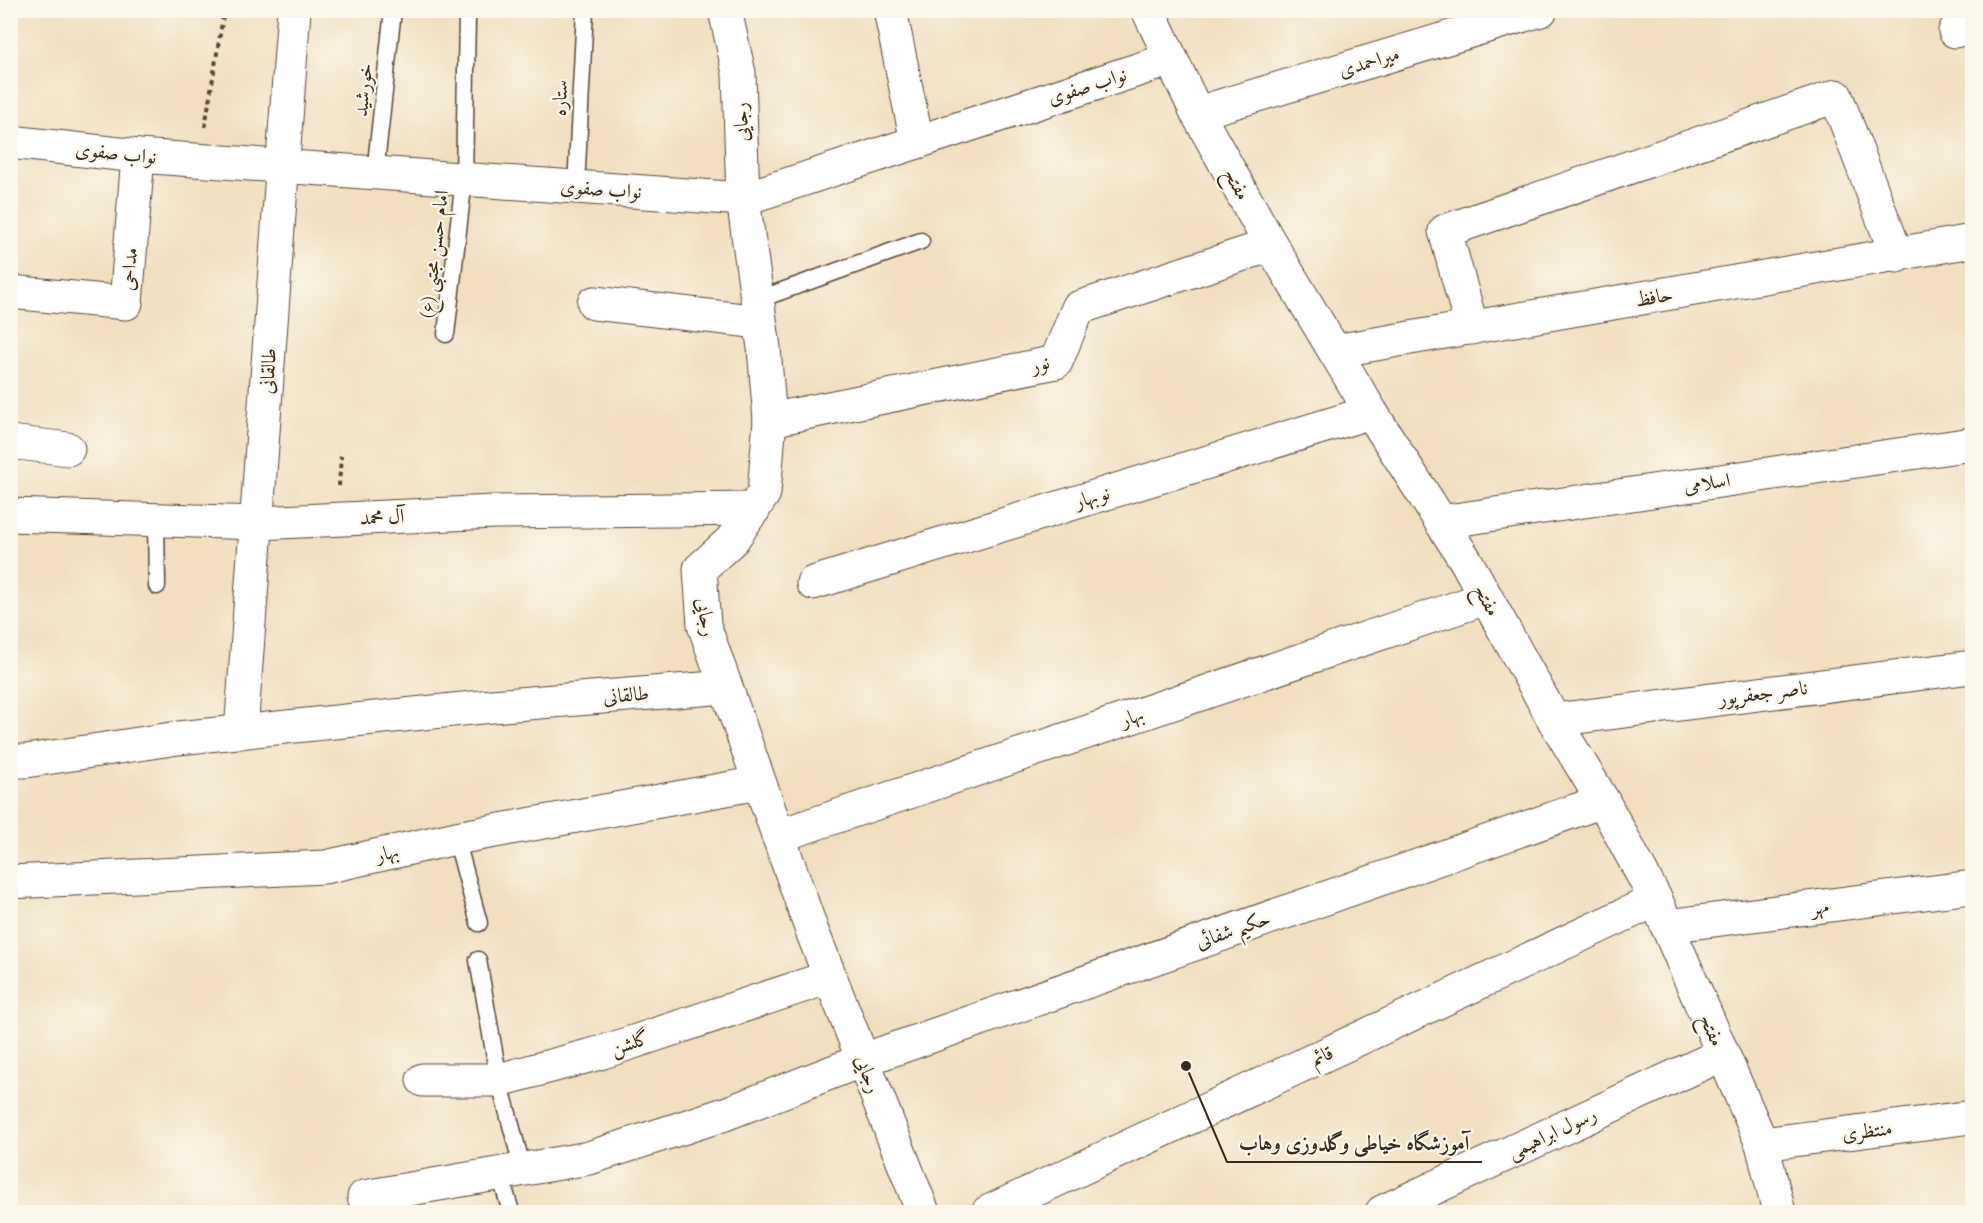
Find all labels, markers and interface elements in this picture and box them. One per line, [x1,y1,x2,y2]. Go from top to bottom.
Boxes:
street label: میراحمدی [1336,42,1402,82]
street label: خورشید [349,62,378,118]
street label: نواب صفوی [1045,62,1130,110]
street label: ستاره [548,79,572,117]
street label: رجایی [729,102,755,142]
street label: نواب صفوی [74,137,158,170]
street label: مفتح [1214,164,1255,207]
street label: نواب صفوی [559,175,643,204]
street label: امام حسن مجتبی (ع) [415,189,459,320]
street label: مداحی [116,246,142,292]
street label: حافظ [1633,282,1675,312]
street label: طالقانی [255,347,281,395]
street label: نور [1026,350,1053,379]
street label: اسلامی [1682,468,1732,498]
street label: نوبهار [1070,481,1113,515]
street label: آل محمد [359,503,408,530]
street label: مفتح [1464,580,1505,623]
street label: رجایی [689,596,721,639]
street label: ناصر جعفرپور [1715,676,1809,713]
street label: طالقانی [602,682,650,708]
street label: بهار [1115,702,1147,733]
street label: بهار [371,839,401,868]
street label: مهر [1808,894,1831,921]
street label: حکیم شفائی [1193,907,1276,961]
street label: مفتح [1689,1010,1729,1052]
street label: گلشن [607,1025,653,1062]
street label: قائم [1307,1041,1340,1077]
street label: رجایی [848,1051,886,1097]
street label: رسول ابراهیمی [1504,1102,1601,1165]
street label: منتظری [1840,1116,1894,1146]
callout: آموزشگاه خیاطی وگلدوزی وهاب [1227,1123,1482,1162]
text: آموزشگاه خیاطی وگلدوزی وهاب [1239,1129,1472,1157]

